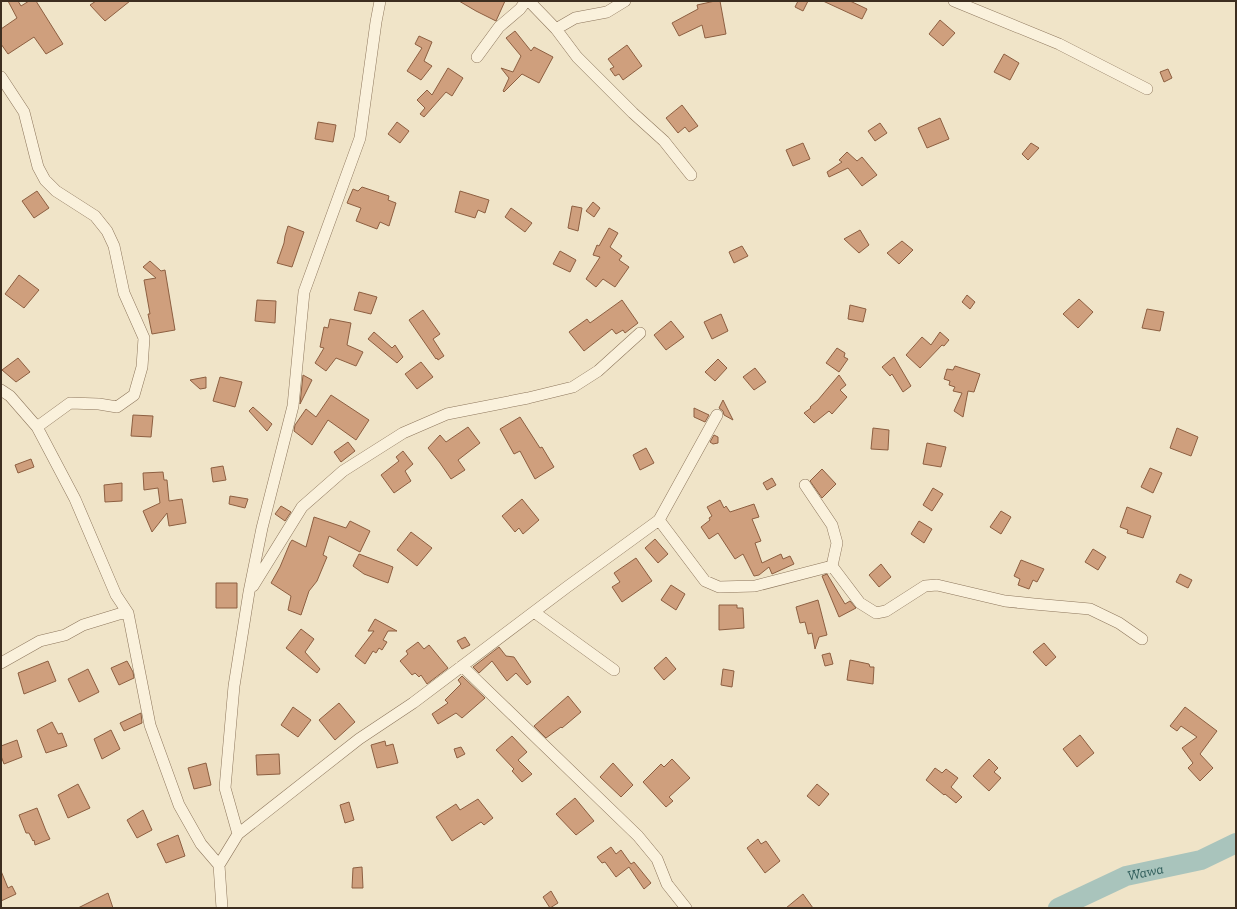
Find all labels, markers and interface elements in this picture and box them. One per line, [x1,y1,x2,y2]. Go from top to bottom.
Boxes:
water label: Wawa [1126,860,1165,884]

